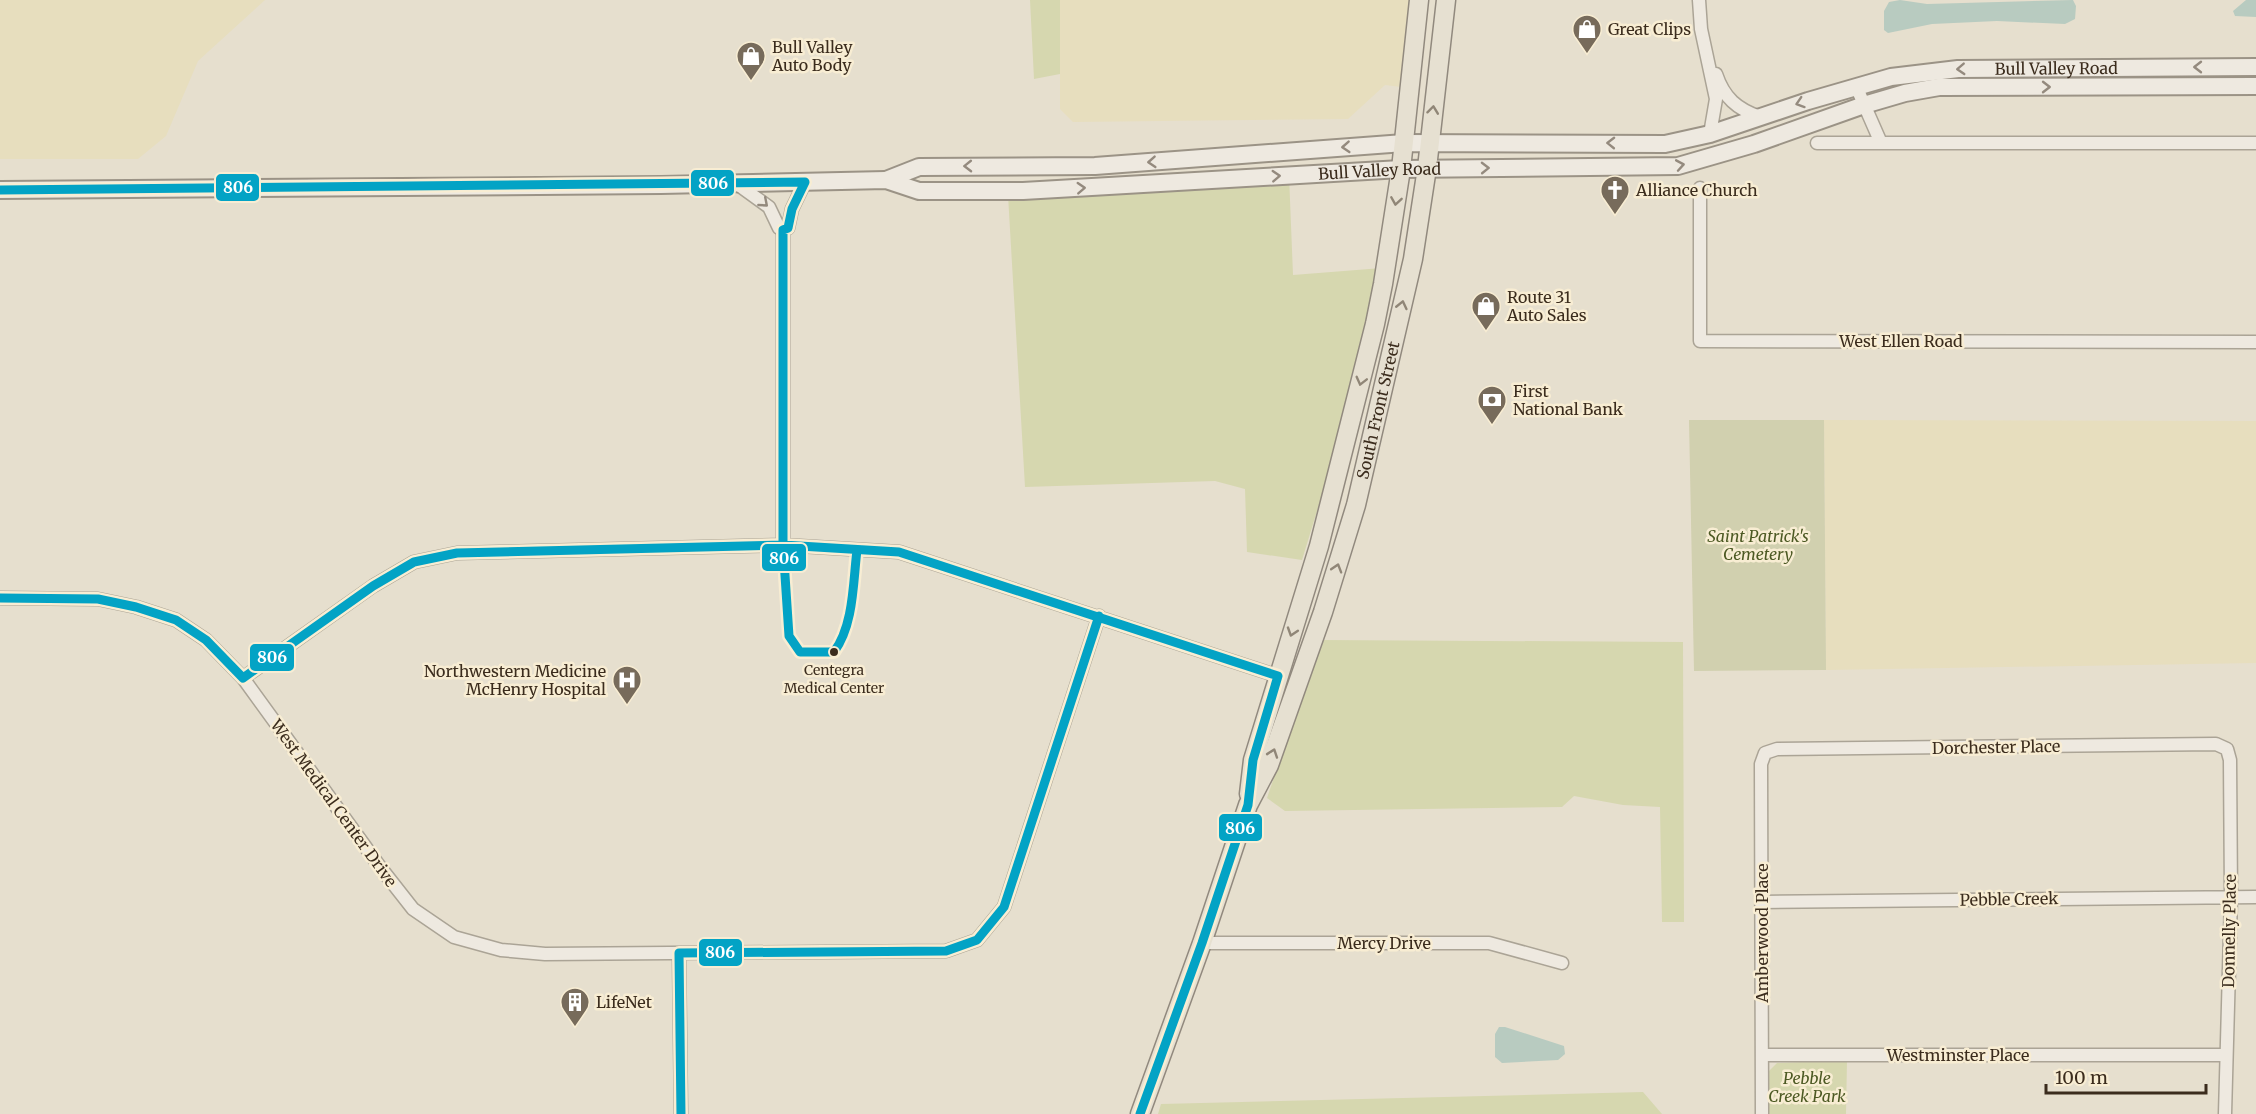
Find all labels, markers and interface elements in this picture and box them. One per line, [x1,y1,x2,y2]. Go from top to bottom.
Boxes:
shop icon: Great Clips [1571,13,1603,55]
place label: Great Clips [1608,19,1691,39]
place label: Bull Valley Auto Body [771,37,853,75]
shop icon: Bull Valley Auto Body [735,40,767,82]
street label: Bull Valley Road [1995,58,2118,79]
one-way arrow [2193,61,2202,73]
one-way arrow [1956,63,1965,76]
one-way arrow [2042,81,2051,93]
one-way arrow [1795,96,1806,109]
one-way arrow [1427,106,1439,115]
one-way arrow [1607,137,1616,149]
one-way arrow [1341,140,1350,153]
one-way arrow [1147,155,1156,168]
street label: Bull Valley Road [1317,159,1442,184]
one-way arrow [1675,159,1685,172]
one-way arrow [963,160,972,173]
one-way arrow [1481,162,1490,174]
line badge: 806 [690,169,735,197]
one-way arrow [1271,170,1280,183]
line badge: 806 [215,173,260,202]
text: 806 [698,173,728,193]
church icon: Alliance Church [1599,174,1631,216]
text: 806 [223,177,253,197]
place label: Alliance Church [1635,180,1758,200]
one-way arrow [1077,182,1086,195]
one-way arrow [757,196,768,207]
one-way arrow [1391,196,1403,205]
place label: Route 31 Auto Sales [1506,287,1587,325]
shop icon: Route 31 Auto Sales [1470,290,1502,332]
one-way arrow [1395,300,1408,310]
street label: West Ellen Road [1838,331,1963,351]
street label: South Front Street [1352,339,1404,481]
one-way arrow [1356,376,1369,386]
place label: First National Bank [1513,381,1624,419]
bank icon: First National Bank [1476,384,1508,426]
park label: Saint Patrick's Cemetery [1707,526,1809,564]
line badge: 806 [761,543,807,572]
text: 806 [769,548,799,568]
one-way arrow [1330,563,1342,574]
one-way arrow [1287,626,1299,637]
line badge: 806 [249,643,295,672]
marker: Centegra Medical Center [828,646,840,658]
text: 806 [257,647,287,667]
place label: Northwestern Medicine McHenry Hospital [424,661,606,699]
place label: Centegra Medical Center [784,661,884,697]
hospital icon: Northwestern Medicine McHenry Hospital [611,664,643,706]
street label: West Medical Center Drive [266,715,401,891]
street label: Dorchester Place [1932,736,2060,758]
one-way arrow [1266,748,1279,759]
line badge: 806 [1218,813,1263,842]
text: 806 [1225,818,1255,838]
street label: Amberwood Place [1752,863,1772,1004]
street label: Donnelly Place [2218,874,2240,988]
street label: Pebble Creek [1960,888,2059,910]
street label: Mercy Drive [1337,933,1431,953]
line badge: 806 [698,938,743,967]
text: 806 [705,942,735,962]
building icon: LifeNet [559,986,591,1028]
place label: LifeNet [596,992,653,1012]
street label: Westminster Place [1886,1045,2029,1065]
scale bar [2046,1057,2206,1095]
text: 100 m [2055,1066,2108,1089]
park label: Pebble Creek Park [1768,1068,1846,1106]

